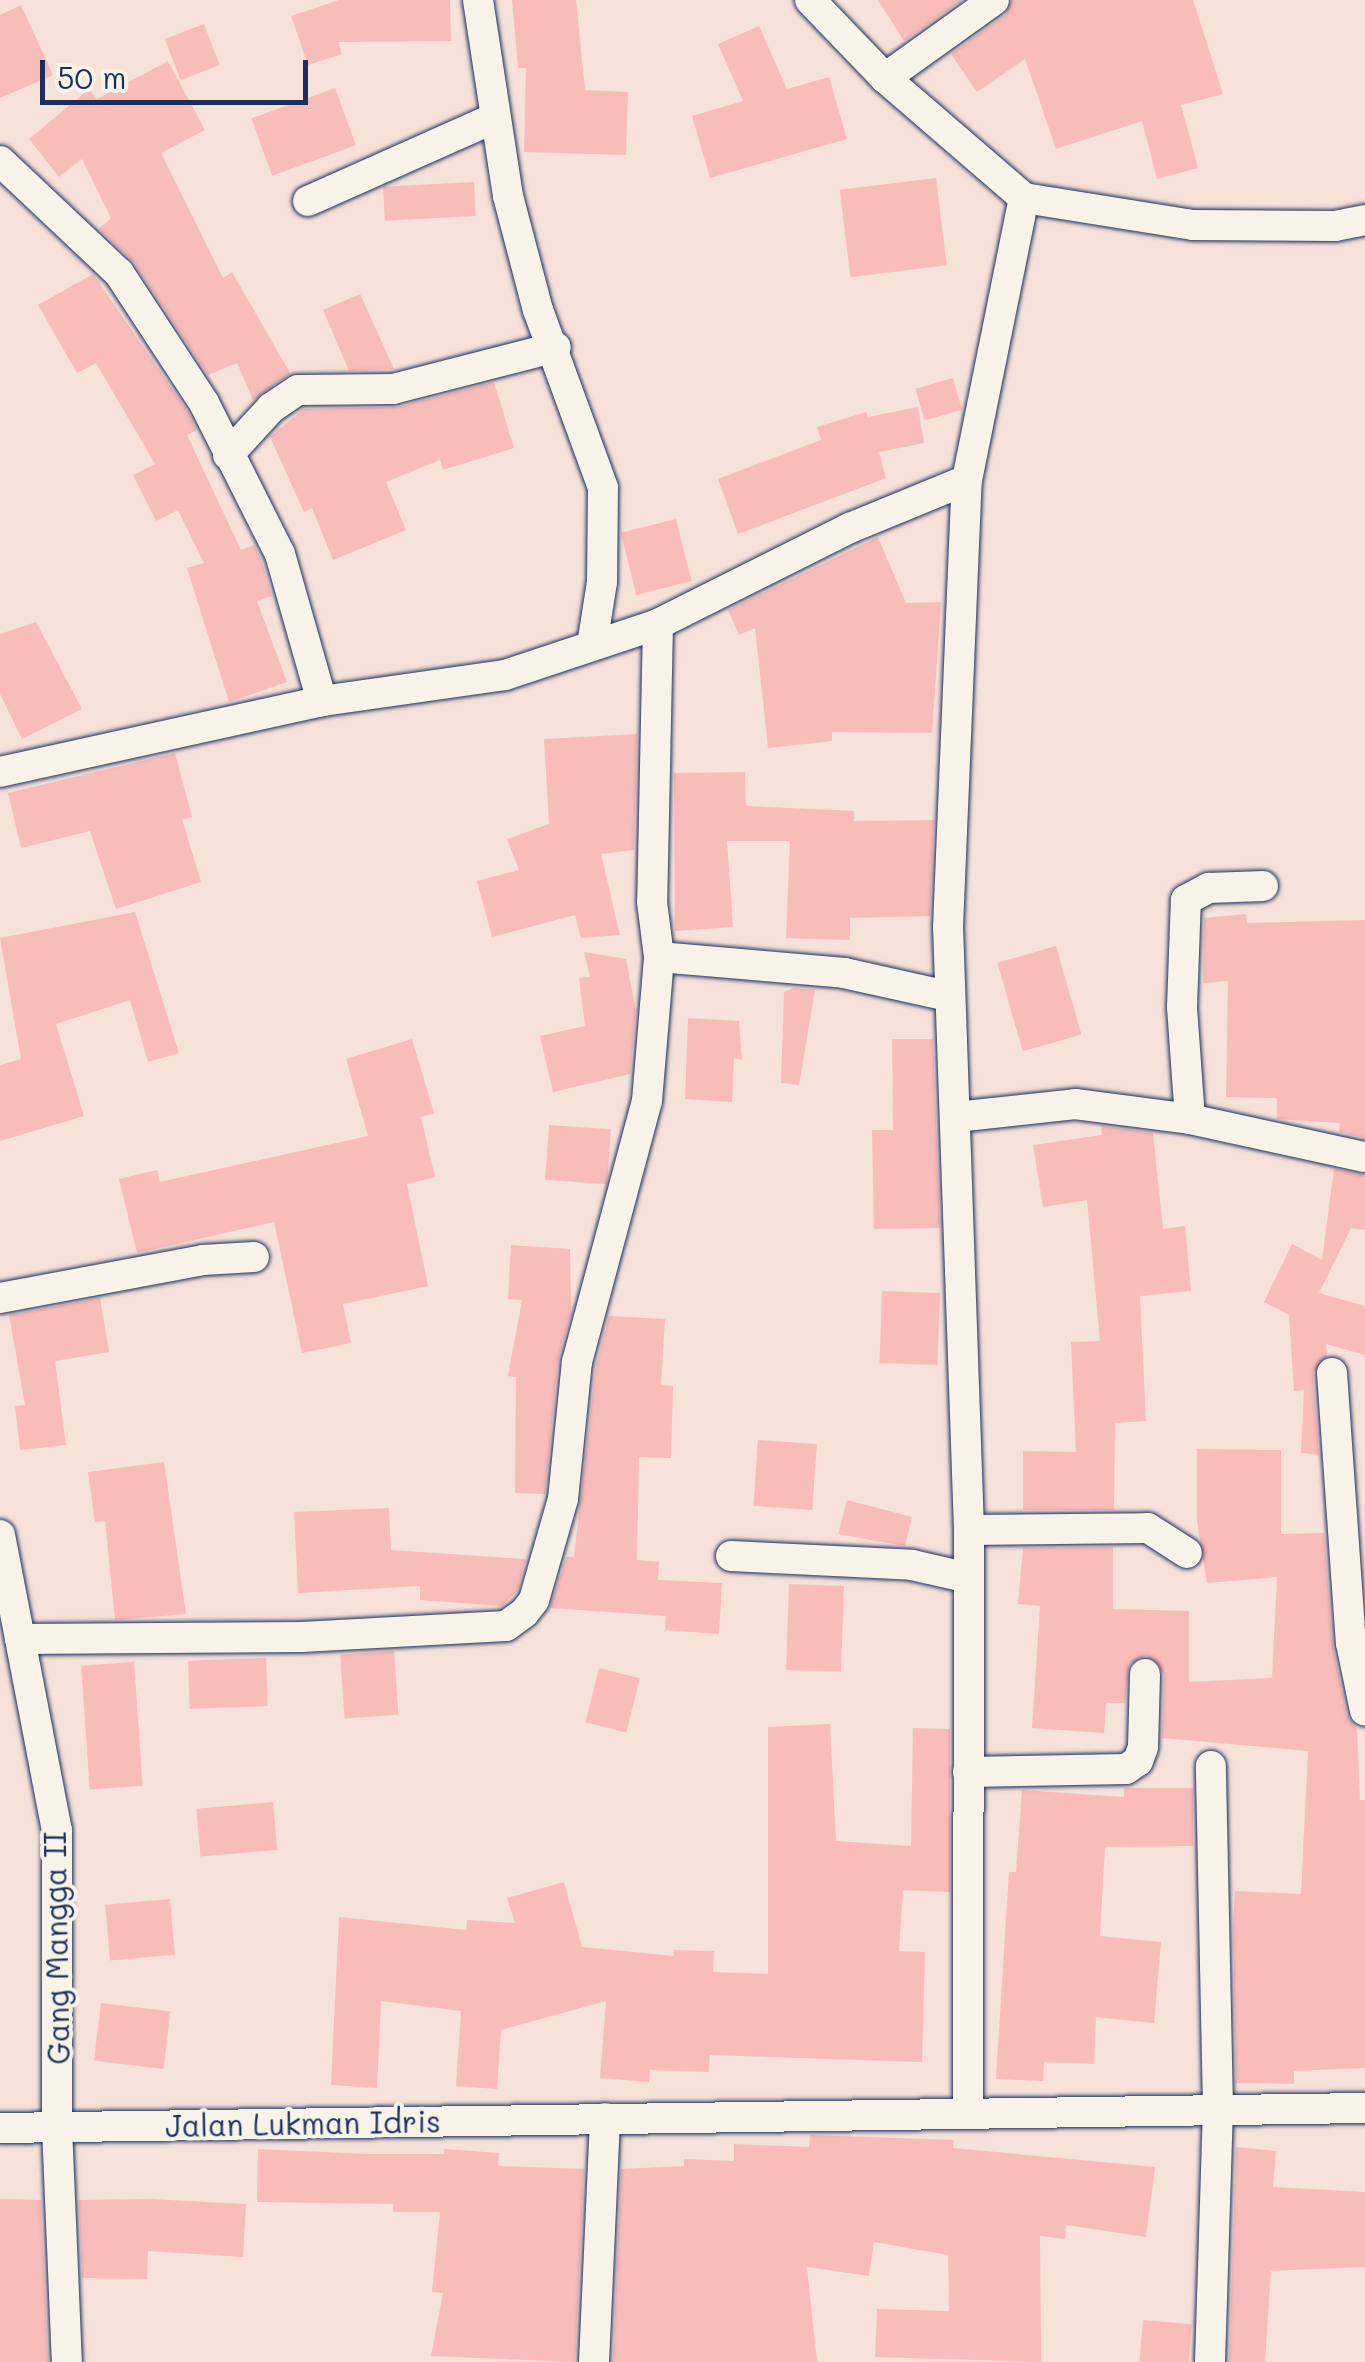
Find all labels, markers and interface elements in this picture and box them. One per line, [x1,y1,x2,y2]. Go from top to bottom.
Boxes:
scale bar [45,40,312,102]
text: 50 m [57,57,127,97]
street label: Gang Mangga II [36,1831,76,2065]
street label: Jalan Lukman Idris [165,2103,441,2143]

